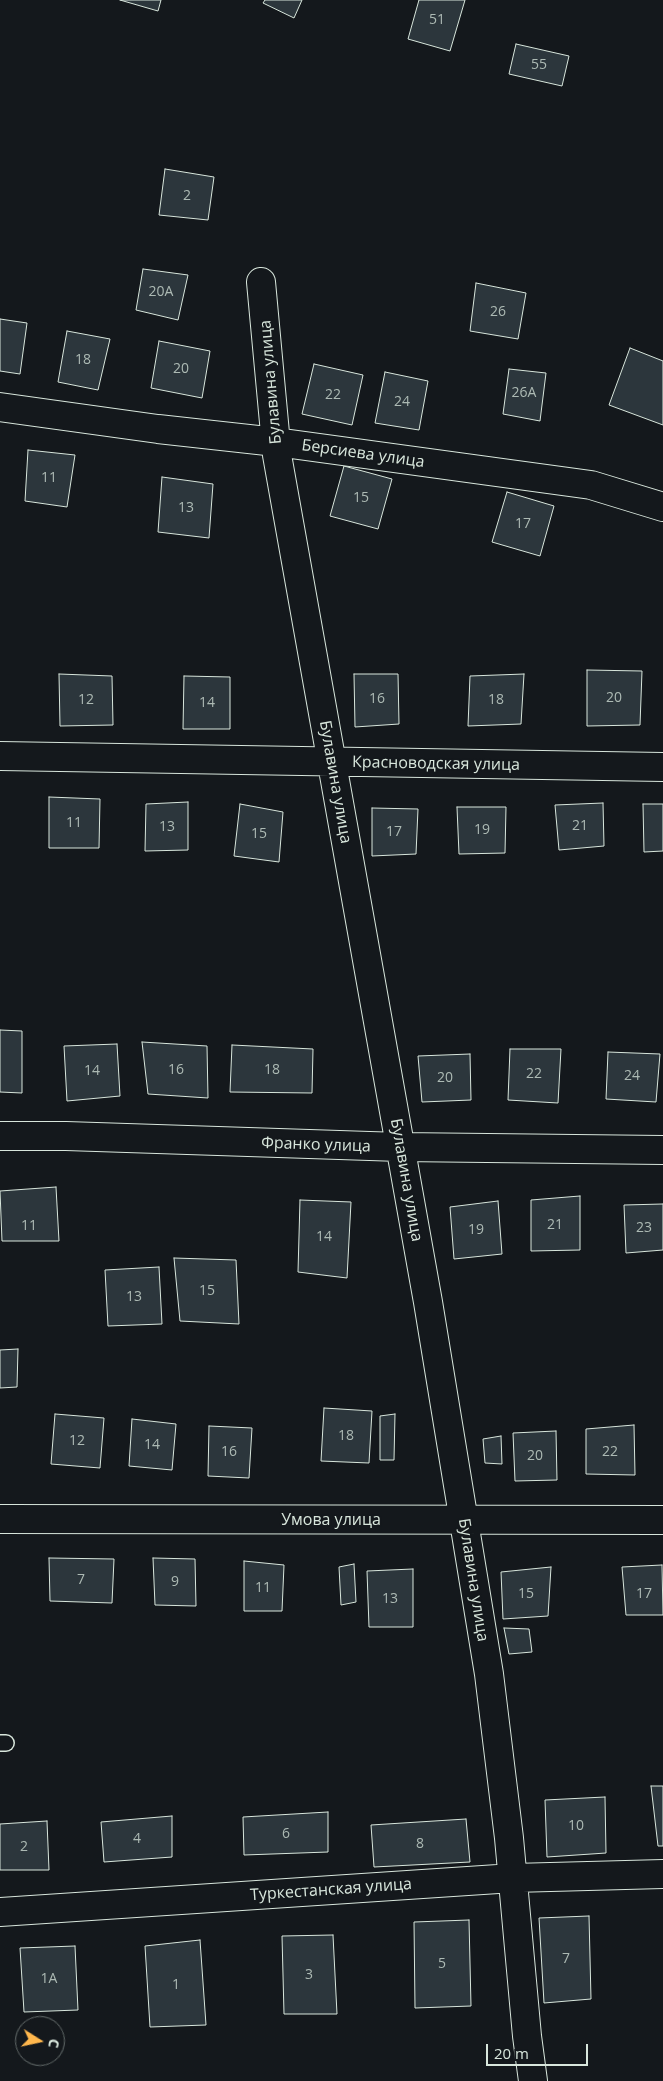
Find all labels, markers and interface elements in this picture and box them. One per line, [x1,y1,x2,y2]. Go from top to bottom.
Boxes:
house number: 51 [429,12,445,28]
house number: 55 [531,57,547,73]
house number: 2 [183,188,191,204]
house number: 20А [149,284,173,300]
house number: 26 [490,304,506,320]
street label: Булавина улица [256,319,286,445]
house number: 18 [75,352,91,368]
house number: 20 [173,361,189,377]
house number: 26А [512,385,536,401]
house number: 22 [325,387,341,403]
house number: 24 [394,394,410,410]
street label: Берсиева улица [300,436,426,472]
house number: 11 [41,470,57,486]
house number: 15 [353,490,369,506]
house number: 13 [178,500,194,516]
house number: 17 [515,516,531,532]
house number: 20 [606,690,622,706]
house number: 16 [369,691,385,707]
house number: 12 [78,692,94,708]
house number: 18 [488,692,504,708]
house number: 14 [199,695,215,711]
street label: Булавина улица [315,719,355,845]
street label: Красноводская улица [352,753,520,775]
house number: 11 [66,815,82,831]
house number: 21 [572,818,588,834]
house number: 13 [159,819,175,835]
house number: 19 [474,822,490,838]
house number: 17 [386,824,402,840]
house number: 15 [251,826,267,842]
house number: 16 [168,1062,184,1078]
house number: 18 [264,1062,280,1078]
house number: 14 [84,1063,100,1079]
house number: 22 [526,1066,542,1082]
house number: 24 [624,1068,640,1084]
house number: 20 [437,1070,453,1086]
street label: Булавина улица [386,1117,426,1243]
street label: Франко улица [261,1133,371,1157]
house number: 21 [547,1217,563,1233]
house number: 11 [21,1218,37,1234]
house number: 23 [636,1220,652,1236]
house number: 19 [468,1222,484,1238]
house number: 14 [316,1229,332,1245]
house number: 15 [199,1283,215,1299]
house number: 13 [126,1289,142,1305]
house number: 18 [338,1428,354,1444]
house number: 12 [69,1433,85,1449]
house number: 14 [144,1437,160,1453]
house number: 16 [221,1444,237,1460]
house number: 22 [602,1444,618,1460]
house number: 20 [527,1448,543,1464]
street label: Умова улица [281,1510,381,1530]
street label: Булавина улица [454,1517,492,1643]
house number: 7 [77,1572,85,1588]
house number: 9 [171,1574,179,1590]
house number: 11 [255,1580,271,1596]
house number: 15 [518,1586,534,1602]
house number: 17 [636,1586,652,1602]
house number: 13 [382,1591,398,1607]
house number: 10 [568,1818,584,1834]
house number: 6 [282,1826,290,1842]
house number: 4 [133,1831,141,1847]
house number: 8 [416,1836,424,1852]
house number: 2 [20,1839,28,1855]
street label: Туркестанская улица [249,1875,413,1905]
house number: 7 [562,1951,570,1967]
house number: 5 [438,1956,446,1972]
house number: 3 [305,1967,313,1983]
house number: 1А [41,1971,57,1987]
house number: 1 [172,1977,180,1993]
north arrow [15,2016,65,2066]
scale bar [488,2034,590,2066]
text: С [44,2037,64,2050]
text: 20 m [494,2043,529,2063]

